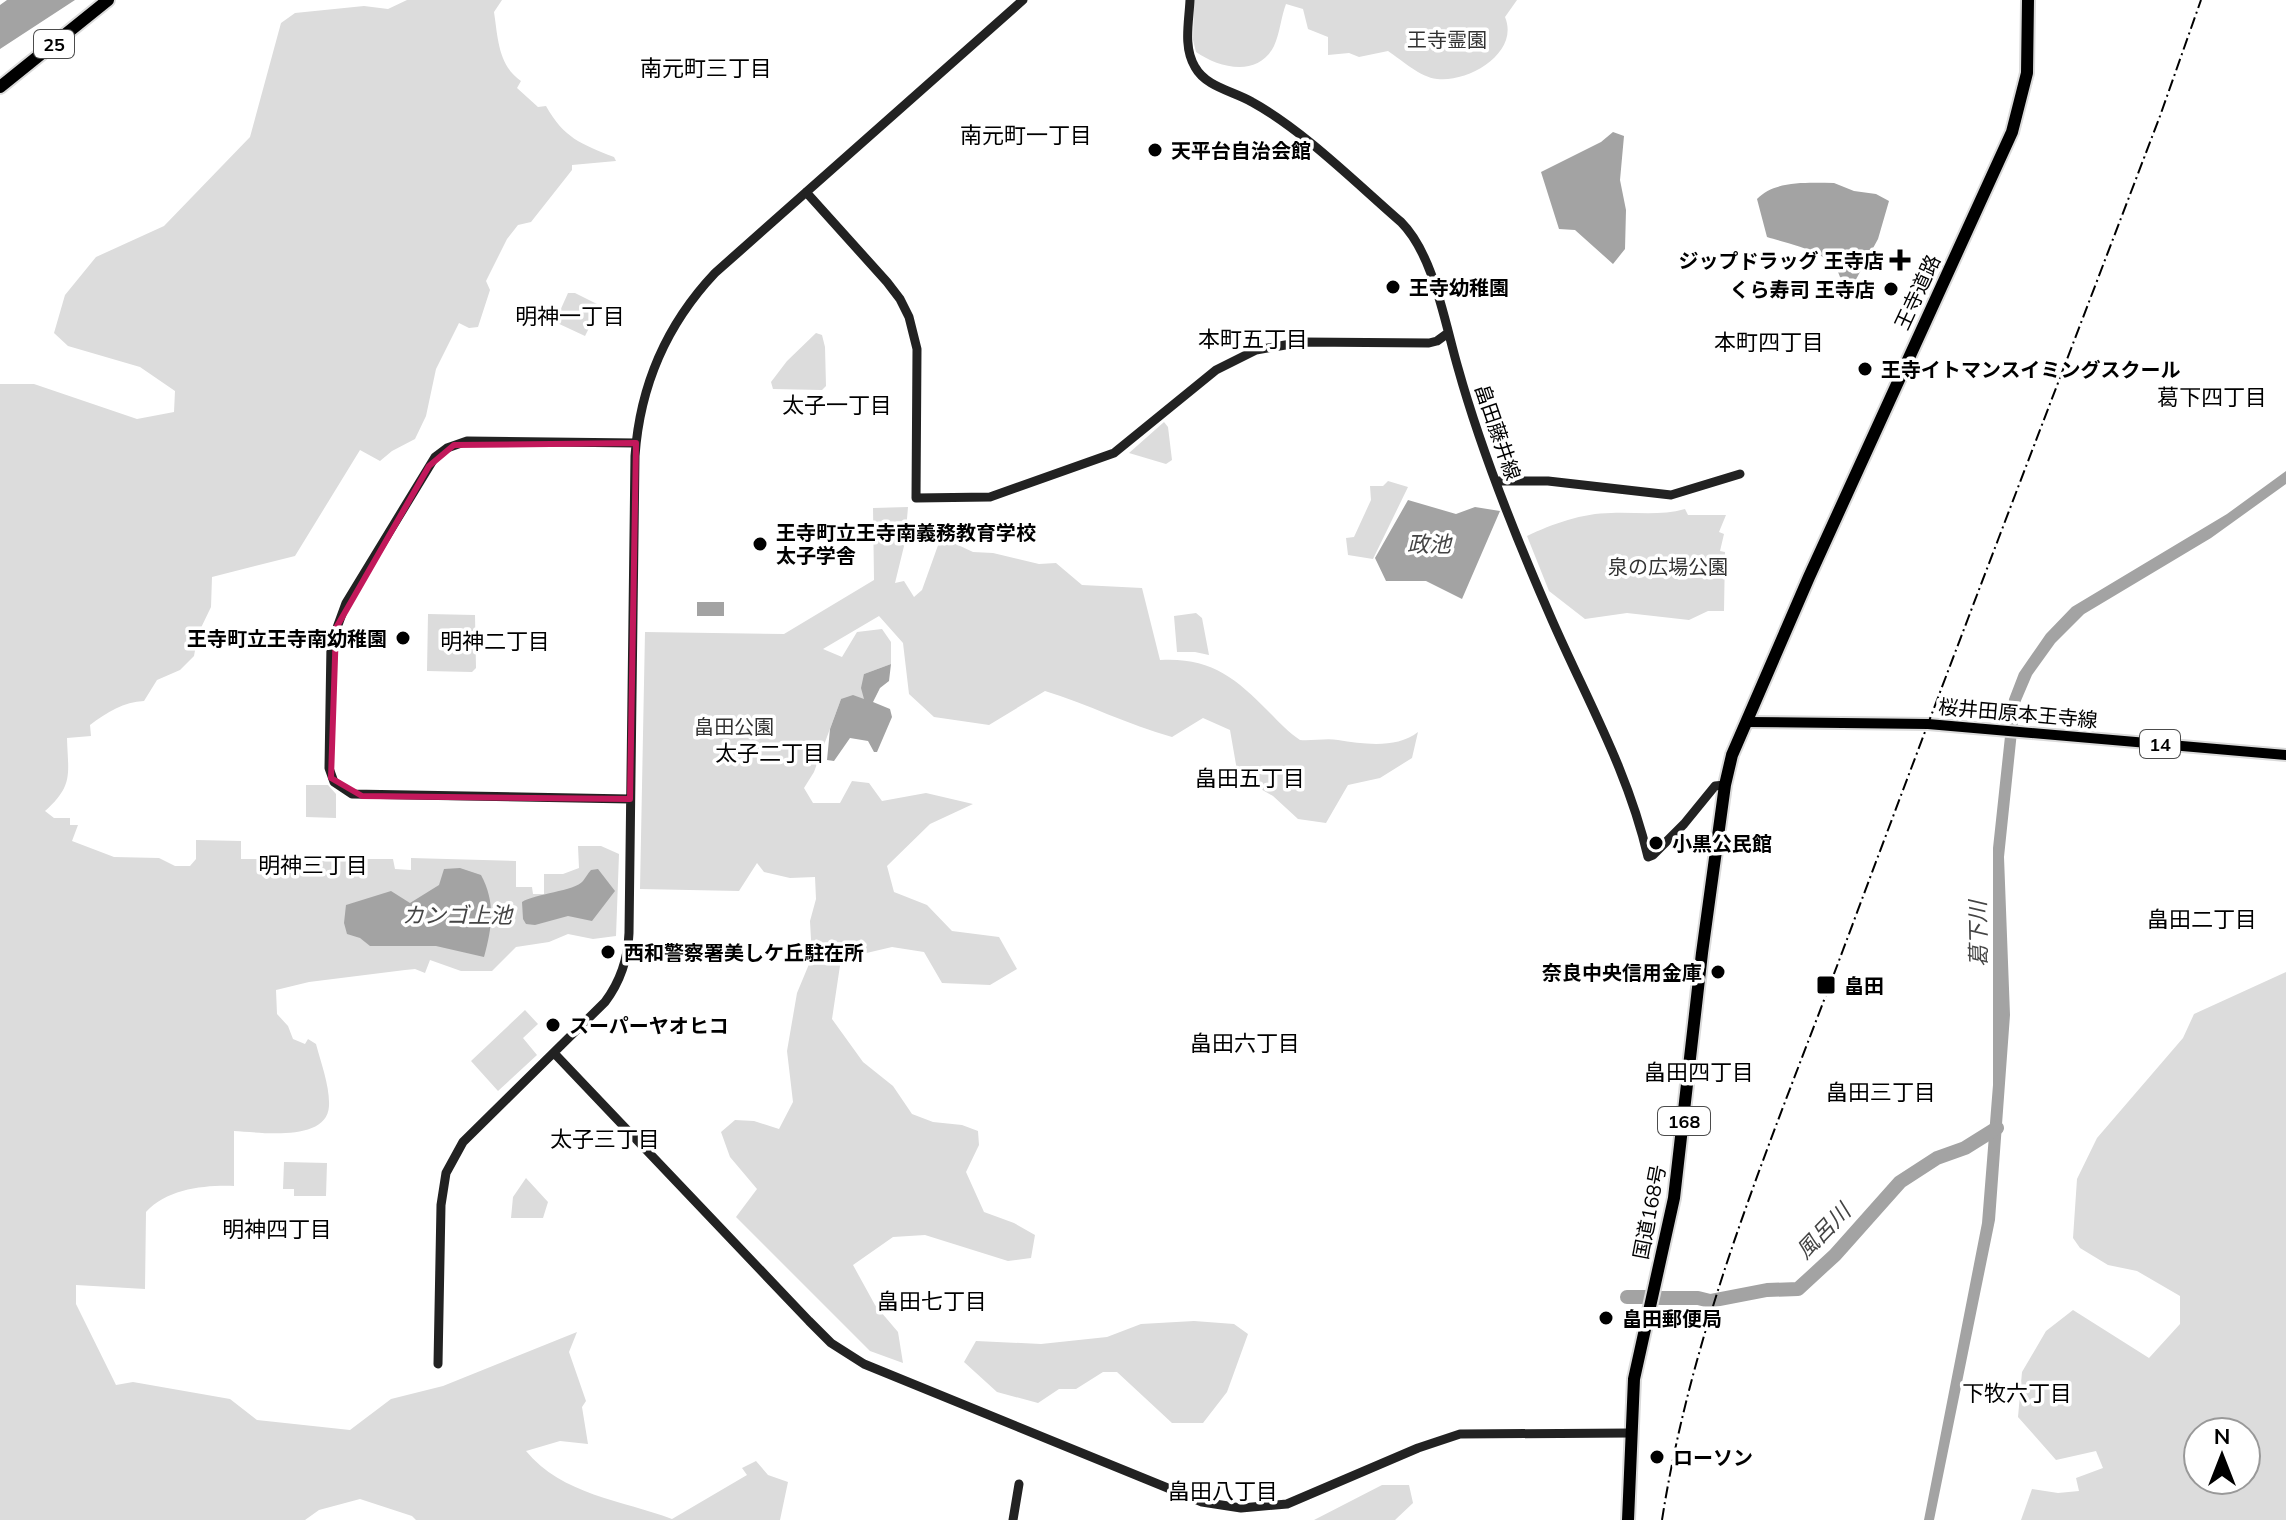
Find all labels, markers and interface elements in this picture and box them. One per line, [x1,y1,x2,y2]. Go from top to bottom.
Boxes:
park label: 王寺霊園 [1407,27,1487,52]
road number: 25 [34,30,74,58]
district label: 南元町三丁目 [640,54,772,82]
district label: 南元町一丁目 [960,121,1092,149]
place label: 天平台自治会館 [1171,138,1311,163]
marker: 天平台自治会館 [1146,141,1164,159]
place label: ジップドラッグ 王寺店 [1679,248,1884,273]
street label: 王寺道路 [1889,250,1945,334]
marker: ジップドラッグ 王寺店 [1891,251,1909,269]
place label: 王寺幼稚園 [1409,275,1509,300]
place label: くら寿司 王寺店 [1730,277,1875,302]
marker: 王寺幼稚園 [1384,278,1402,296]
marker: くら寿司 王寺店 [1882,280,1900,298]
district label: 明神一丁目 [515,302,625,330]
district label: 本町五丁目 [1198,325,1308,353]
district label: 本町四丁目 [1714,328,1824,356]
place label: 王寺イトマンスイミングスクール [1881,357,2181,382]
marker: 王寺イトマンスイミングスクール [1856,360,1874,378]
street label: 畠田藤井線 [1470,381,1526,483]
district label: 葛下四丁目 [2157,383,2267,411]
district label: 太子一丁目 [782,391,892,419]
place label: 王寺町立王寺南義務教育学校 太子学舎 [776,520,1036,568]
water label: 政池 [1407,530,1453,558]
marker: 王寺町立王寺南義務教育学校 太子学舎 [751,535,769,553]
park label: 泉の広場公園 [1608,554,1728,579]
place label: 王寺町立王寺南幼稚園 [187,626,387,651]
district label: 明神二丁目 [440,627,550,655]
marker: 王寺町立王寺南幼稚園 [394,629,412,647]
street label: 桜井田原本王寺線 [1937,694,2099,732]
park label: 畠田公園 [694,714,774,739]
road number: 14 [2140,730,2180,758]
district label: 太子二丁目 [715,739,825,767]
district label: 畠田五丁目 [1195,764,1305,792]
place label: 小黒公民館 [1672,831,1772,856]
marker: 小黒公民館 [1647,834,1665,852]
district label: 明神三丁目 [258,851,368,879]
water label: 葛下川 [1963,899,1993,967]
water label: カンゴ上池 [402,901,514,929]
district label: 畠田二丁目 [2147,905,2257,933]
place label: 西和警察署美しケ丘駐在所 [624,940,864,965]
marker: 西和警察署美しケ丘駐在所 [599,943,617,961]
place label: 奈良中央信用金庫 [1542,960,1702,985]
marker: 奈良中央信用金庫 [1709,963,1727,981]
place label: 畠田 [1844,973,1884,998]
marker: 畠田 [1815,974,1837,996]
place label: スーパーヤオヒコ [569,1013,729,1038]
marker: スーパーヤオヒコ [544,1016,562,1034]
district label: 畠田六丁目 [1190,1029,1300,1057]
district label: 畠田四丁目 [1644,1058,1754,1086]
district label: 畠田三丁目 [1826,1078,1936,1106]
road number: 168 [1658,1107,1710,1135]
district label: 太子三丁目 [550,1125,660,1153]
street label: 国道168号 [1628,1162,1670,1262]
water label: 風呂川 [1790,1196,1857,1264]
district label: 明神四丁目 [222,1215,332,1243]
district label: 畠田七丁目 [877,1287,987,1315]
place label: 畠田郵便局 [1622,1306,1722,1331]
marker: 畠田郵便局 [1597,1309,1615,1327]
district label: 下牧六丁目 [1962,1379,2072,1407]
north arrow [2182,1416,2262,1496]
text: N [2214,1422,2230,1450]
place label: ローソン [1673,1445,1753,1470]
marker: ローソン [1648,1448,1666,1466]
district label: 畠田八丁目 [1168,1477,1278,1505]

